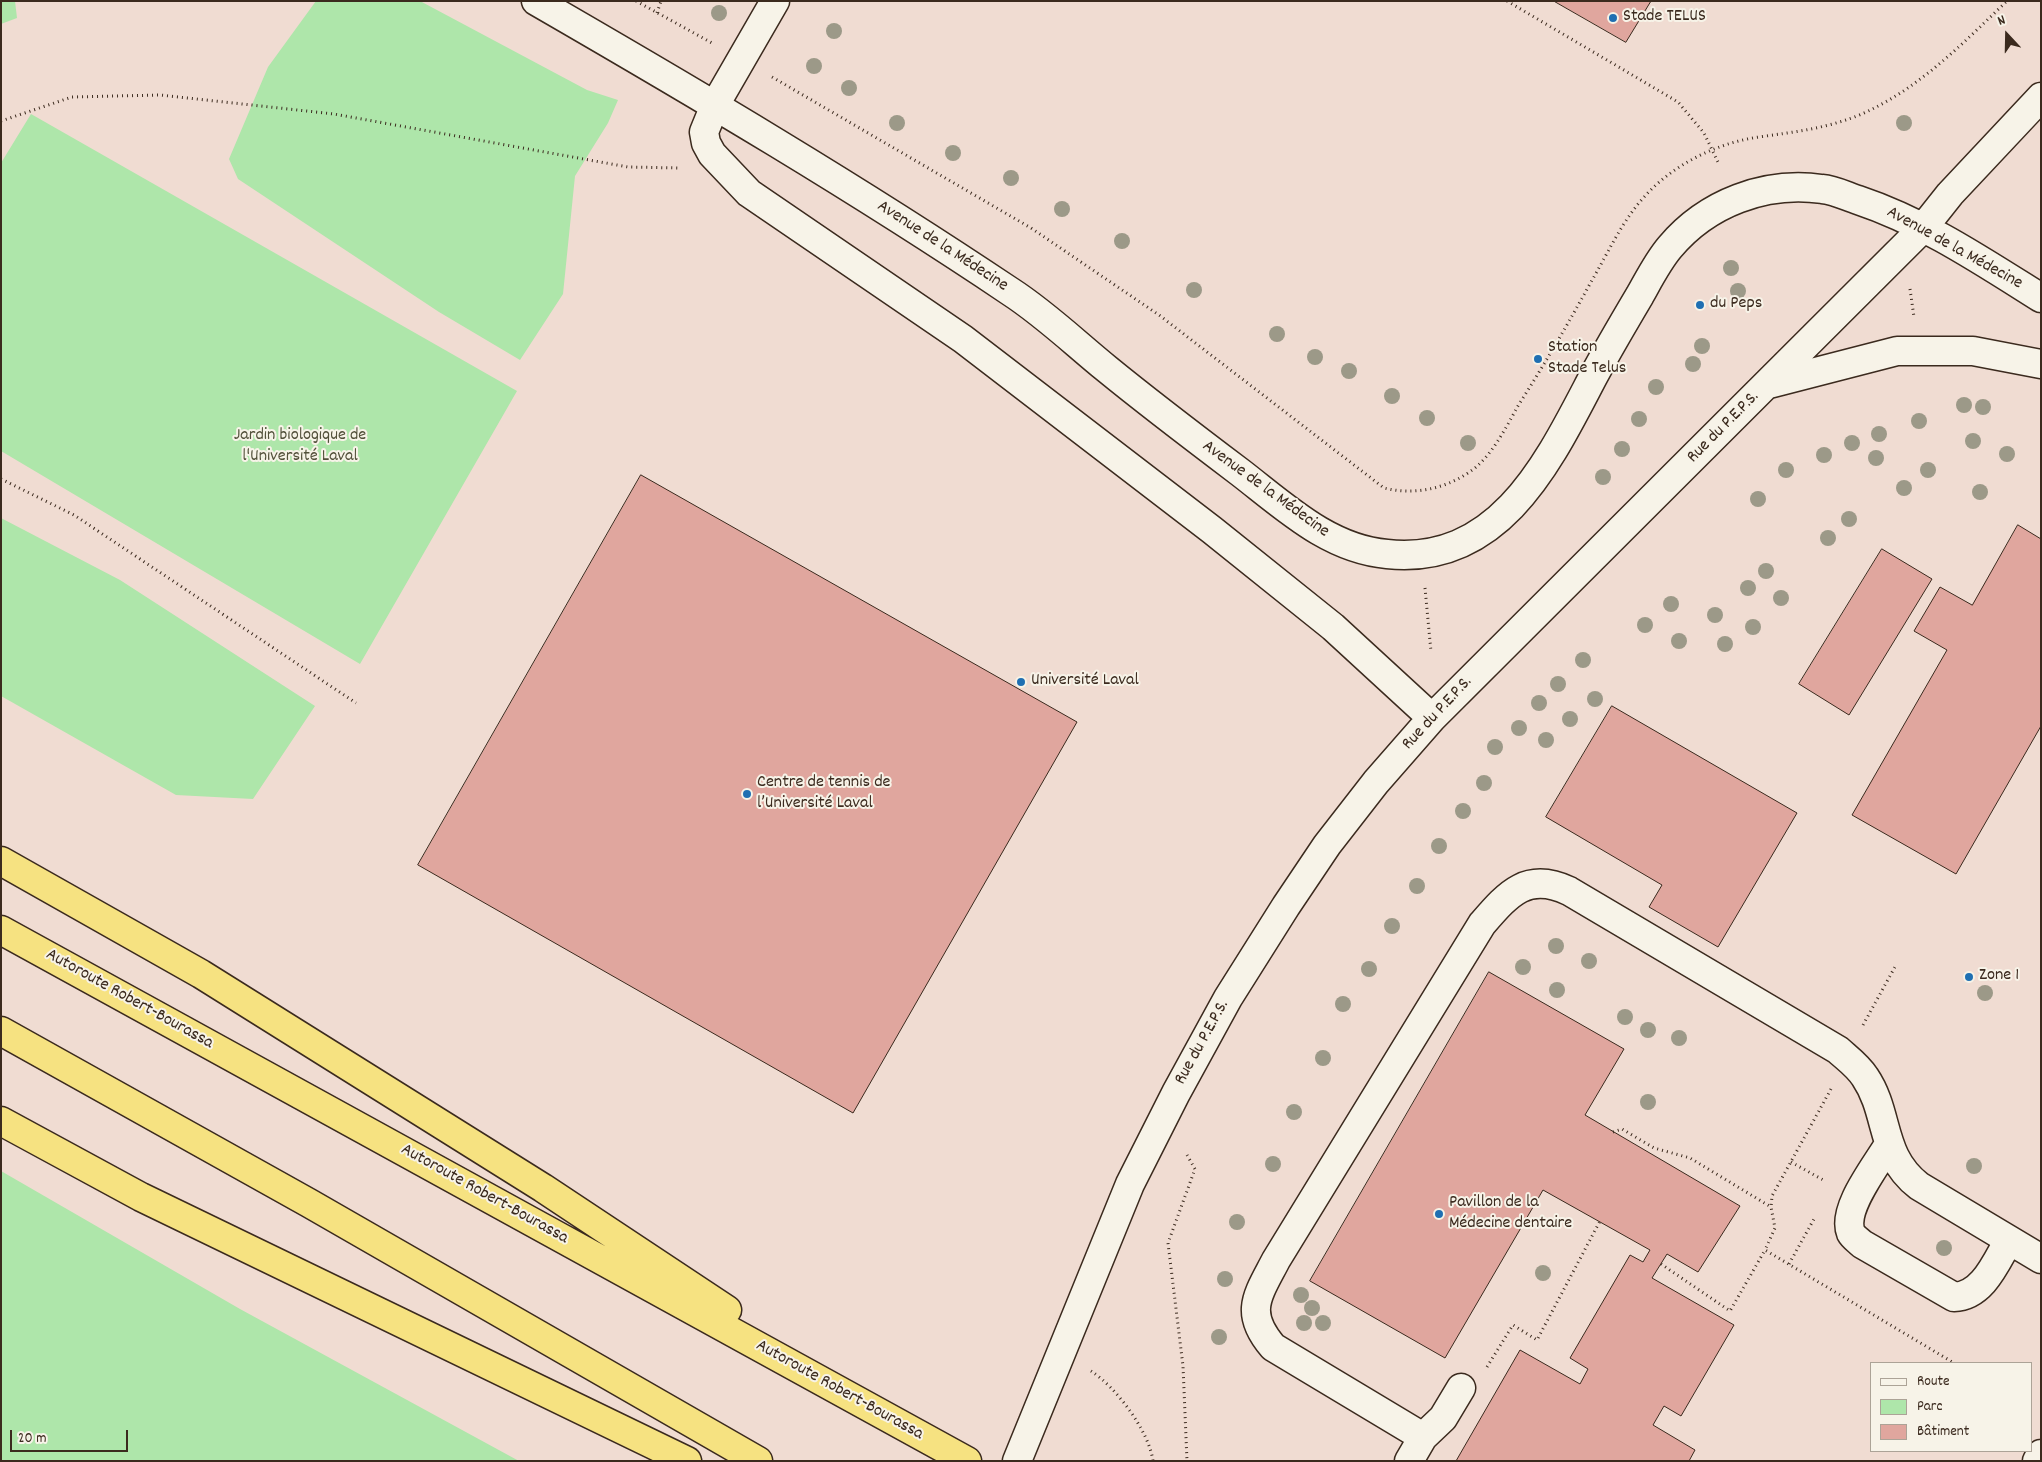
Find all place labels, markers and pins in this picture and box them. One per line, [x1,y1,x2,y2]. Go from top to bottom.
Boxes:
place label: Stade TELUS [1623,7,1706,29]
marker: Stade TELUS [1607,12,1619,24]
place label: du Peps [1710,294,1762,316]
marker: du Peps [1694,299,1706,311]
place label: Station Stade Telus [1548,338,1626,380]
marker: Station Stade Telus [1532,353,1544,365]
place label: Université Laval [1031,671,1139,693]
marker: Université Laval [1015,676,1027,688]
place label: Centre de tennis de l’Université Laval [757,773,891,816]
marker: Centre de tennis de l’Université Laval [741,788,753,800]
place label: Zone 1 [1979,966,2019,988]
marker: Zone 1 [1963,971,1975,983]
place label: Pavillon de la Médecine dentaire [1449,1193,1572,1236]
marker: Pavillon de la Médecine dentaire [1433,1208,1445,1220]

